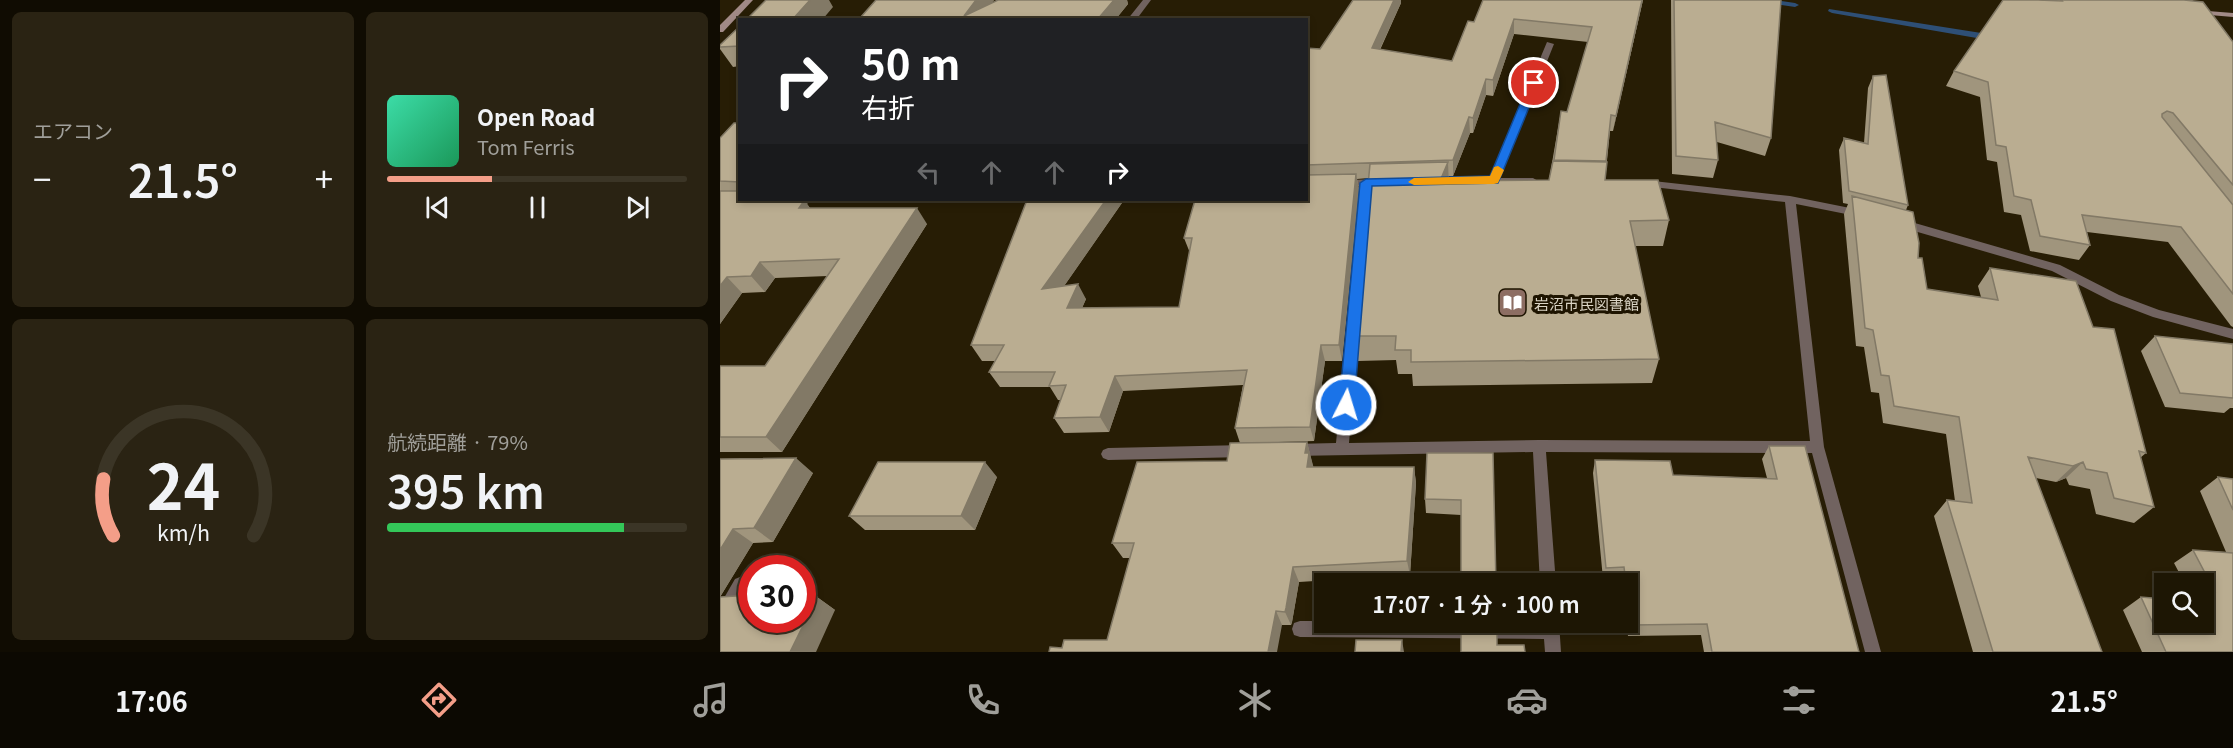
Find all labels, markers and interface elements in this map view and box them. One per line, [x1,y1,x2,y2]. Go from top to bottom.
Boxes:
text: 50 m [861,31,961,92]
icon: right [762,42,840,120]
pin [1508,57,1559,108]
icon: arrive [1517,66,1550,99]
text: 右折 [861,87,915,126]
text: Open Road [477,100,595,132]
text: エアコン [33,116,113,145]
text: Tom Ferris [477,132,575,161]
text: 21.5° [128,146,238,211]
text: − [33,154,51,202]
text: + [315,154,333,202]
icon: left [912,156,945,189]
icon: ahead [975,156,1008,189]
icon: ahead [1038,156,1071,189]
icon: right [1101,156,1134,189]
icon: previous [421,191,454,224]
icon: pause [521,191,554,224]
icon: next [621,191,654,224]
library icon: 岩沼市民図書館 [1497,287,1529,319]
place label: 岩沼市民図書館 [1534,293,1639,314]
position arrow [1314,373,1378,437]
text: 航続距離 · 79% [387,427,528,456]
text: 24 [146,438,220,528]
text: 395 km [387,457,545,522]
text: km/h [156,517,210,548]
speed limit sign: 30 [738,555,816,633]
map controls [2154,573,2214,633]
button: search [2154,573,2214,633]
text: 17:07 · 1 分 · 100 m [1372,587,1580,619]
icon: directions [418,679,460,721]
icon: music [690,679,732,721]
icon: phone [962,679,1004,721]
icon: climate [1234,679,1276,721]
icon: car [1506,679,1548,721]
icon: filters [1778,679,1820,721]
text: 17:06 [115,681,188,720]
text: 21.5° [2050,681,2118,720]

